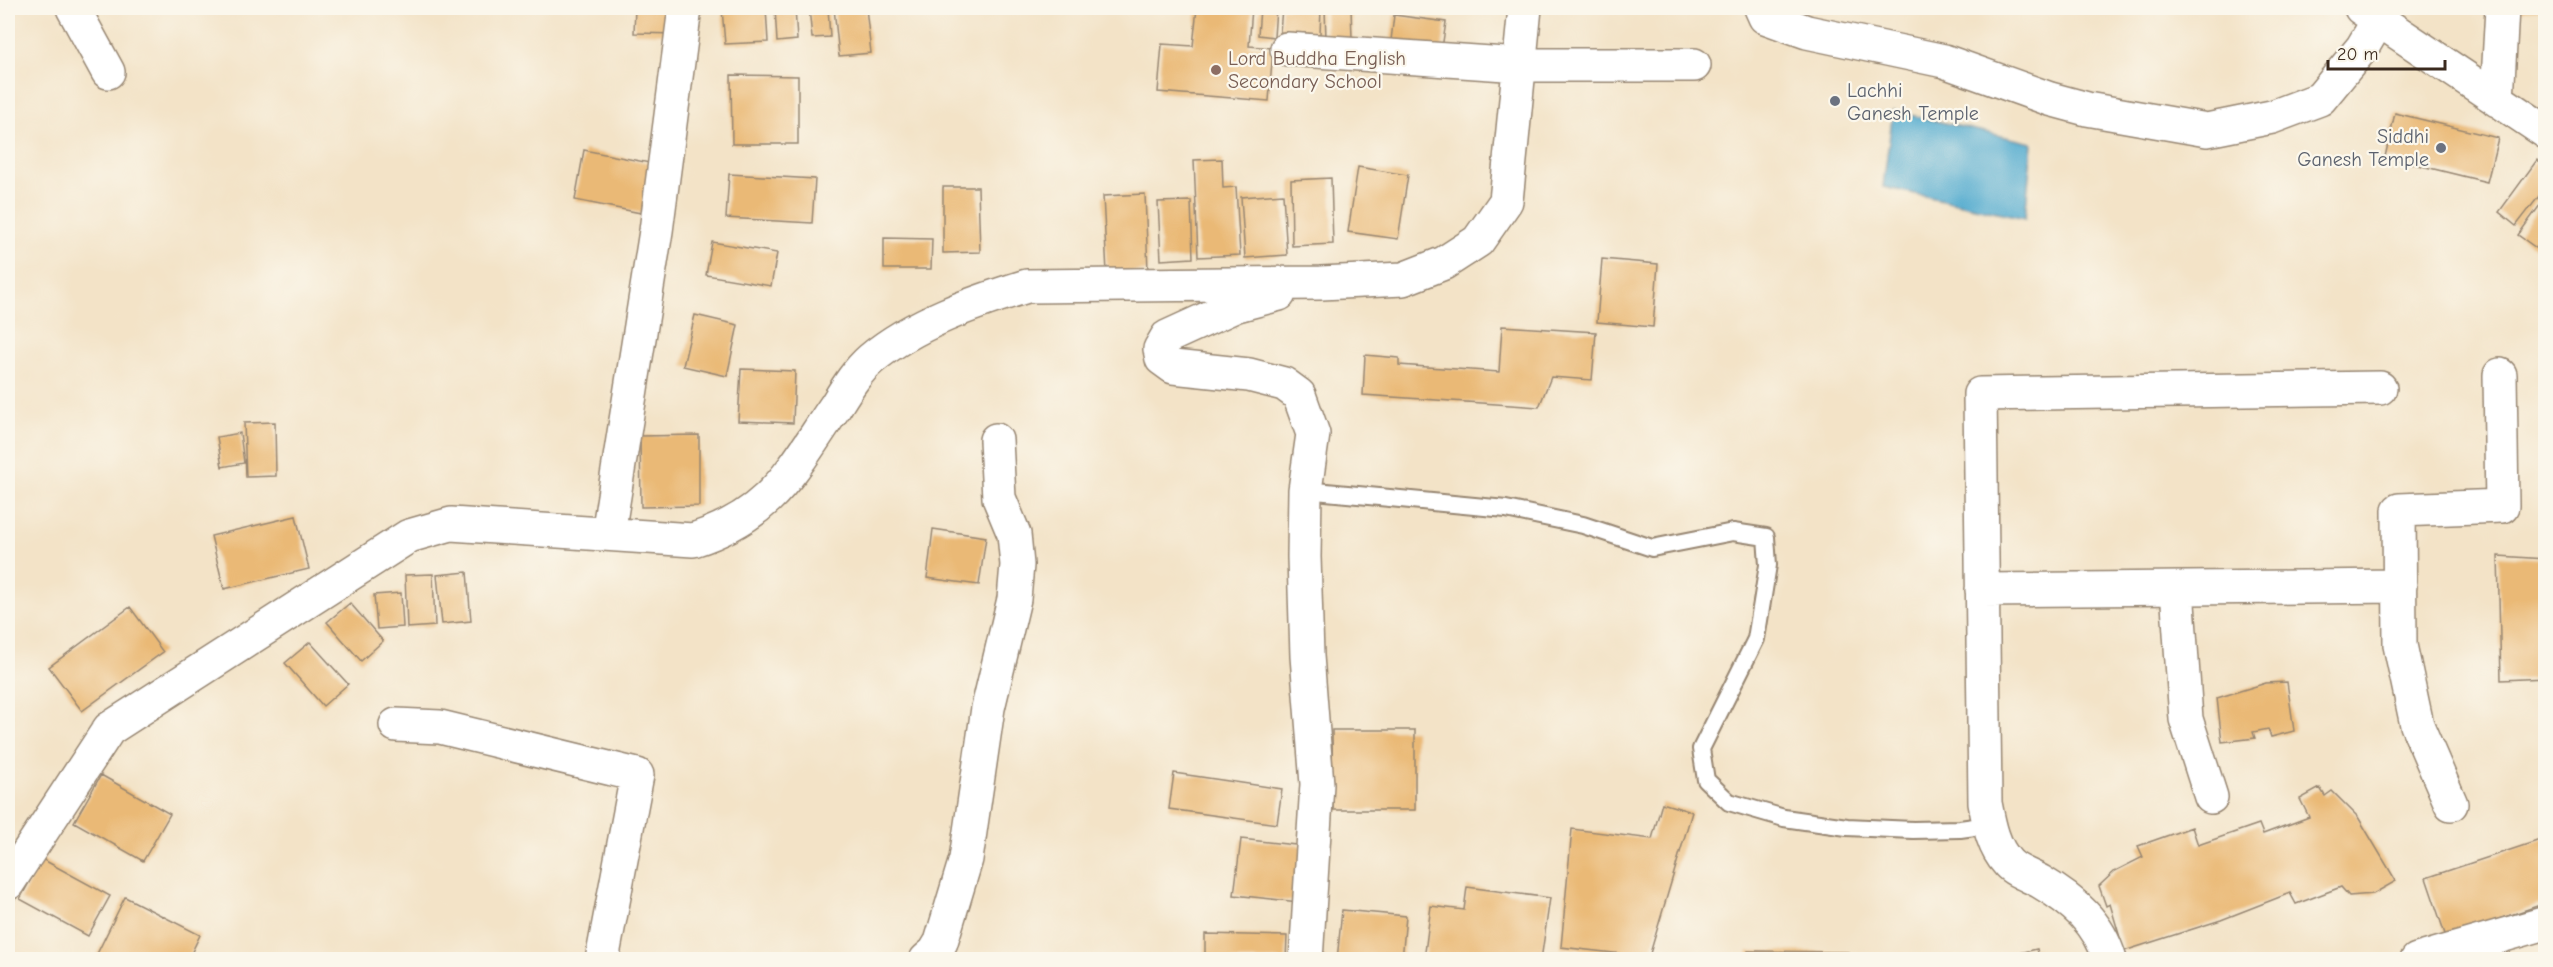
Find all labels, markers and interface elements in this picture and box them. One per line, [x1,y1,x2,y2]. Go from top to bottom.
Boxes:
scale bar [2328,33,2445,71]
text: 20 m [2337,44,2378,65]
place label: Lord Buddha English Secondary School [1228,47,1406,93]
marker: Lord Buddha English Secondary School [1209,63,1223,77]
place label: Lachhi Ganesh Temple [1847,79,1979,125]
marker: Lachhi Ganesh Temple [1828,94,1842,108]
place label: Siddhi Ganesh Temple [2297,125,2429,171]
marker: Siddhi Ganesh Temple [2434,141,2448,155]

